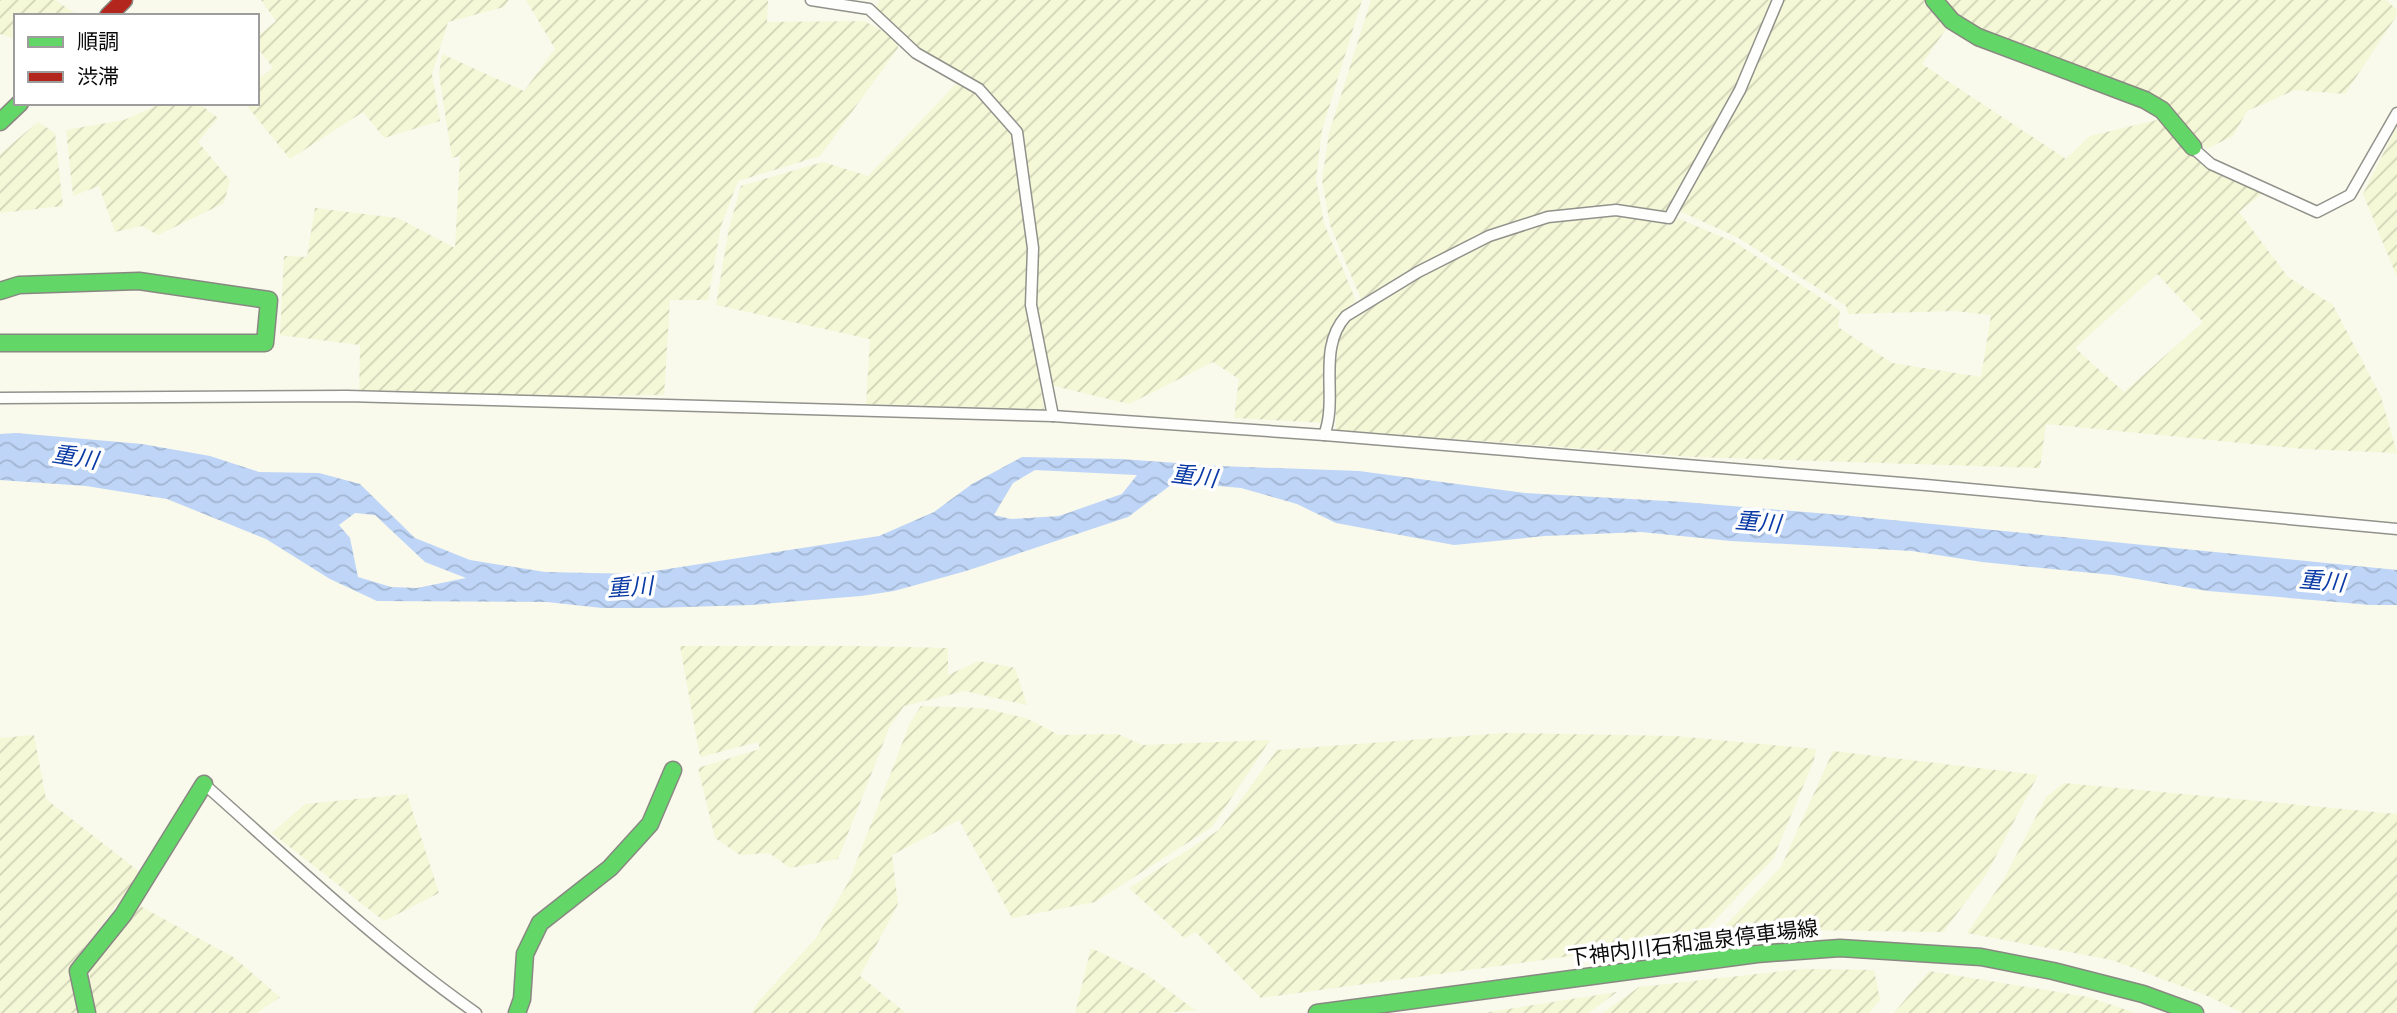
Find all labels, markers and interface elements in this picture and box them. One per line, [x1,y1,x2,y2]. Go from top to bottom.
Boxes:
legend [14,14,259,105]
text: 順調 [77,25,119,55]
text: 渋滞 [77,60,119,90]
water label: 重川 [50,435,104,476]
water label: 重川 [1169,454,1222,494]
water label: 重川 [1734,501,1786,539]
water label: 重川 [2298,560,2350,598]
water label: 重川 [606,566,657,604]
street label: 下神内川石和温泉停車場線 [1566,911,1820,971]

